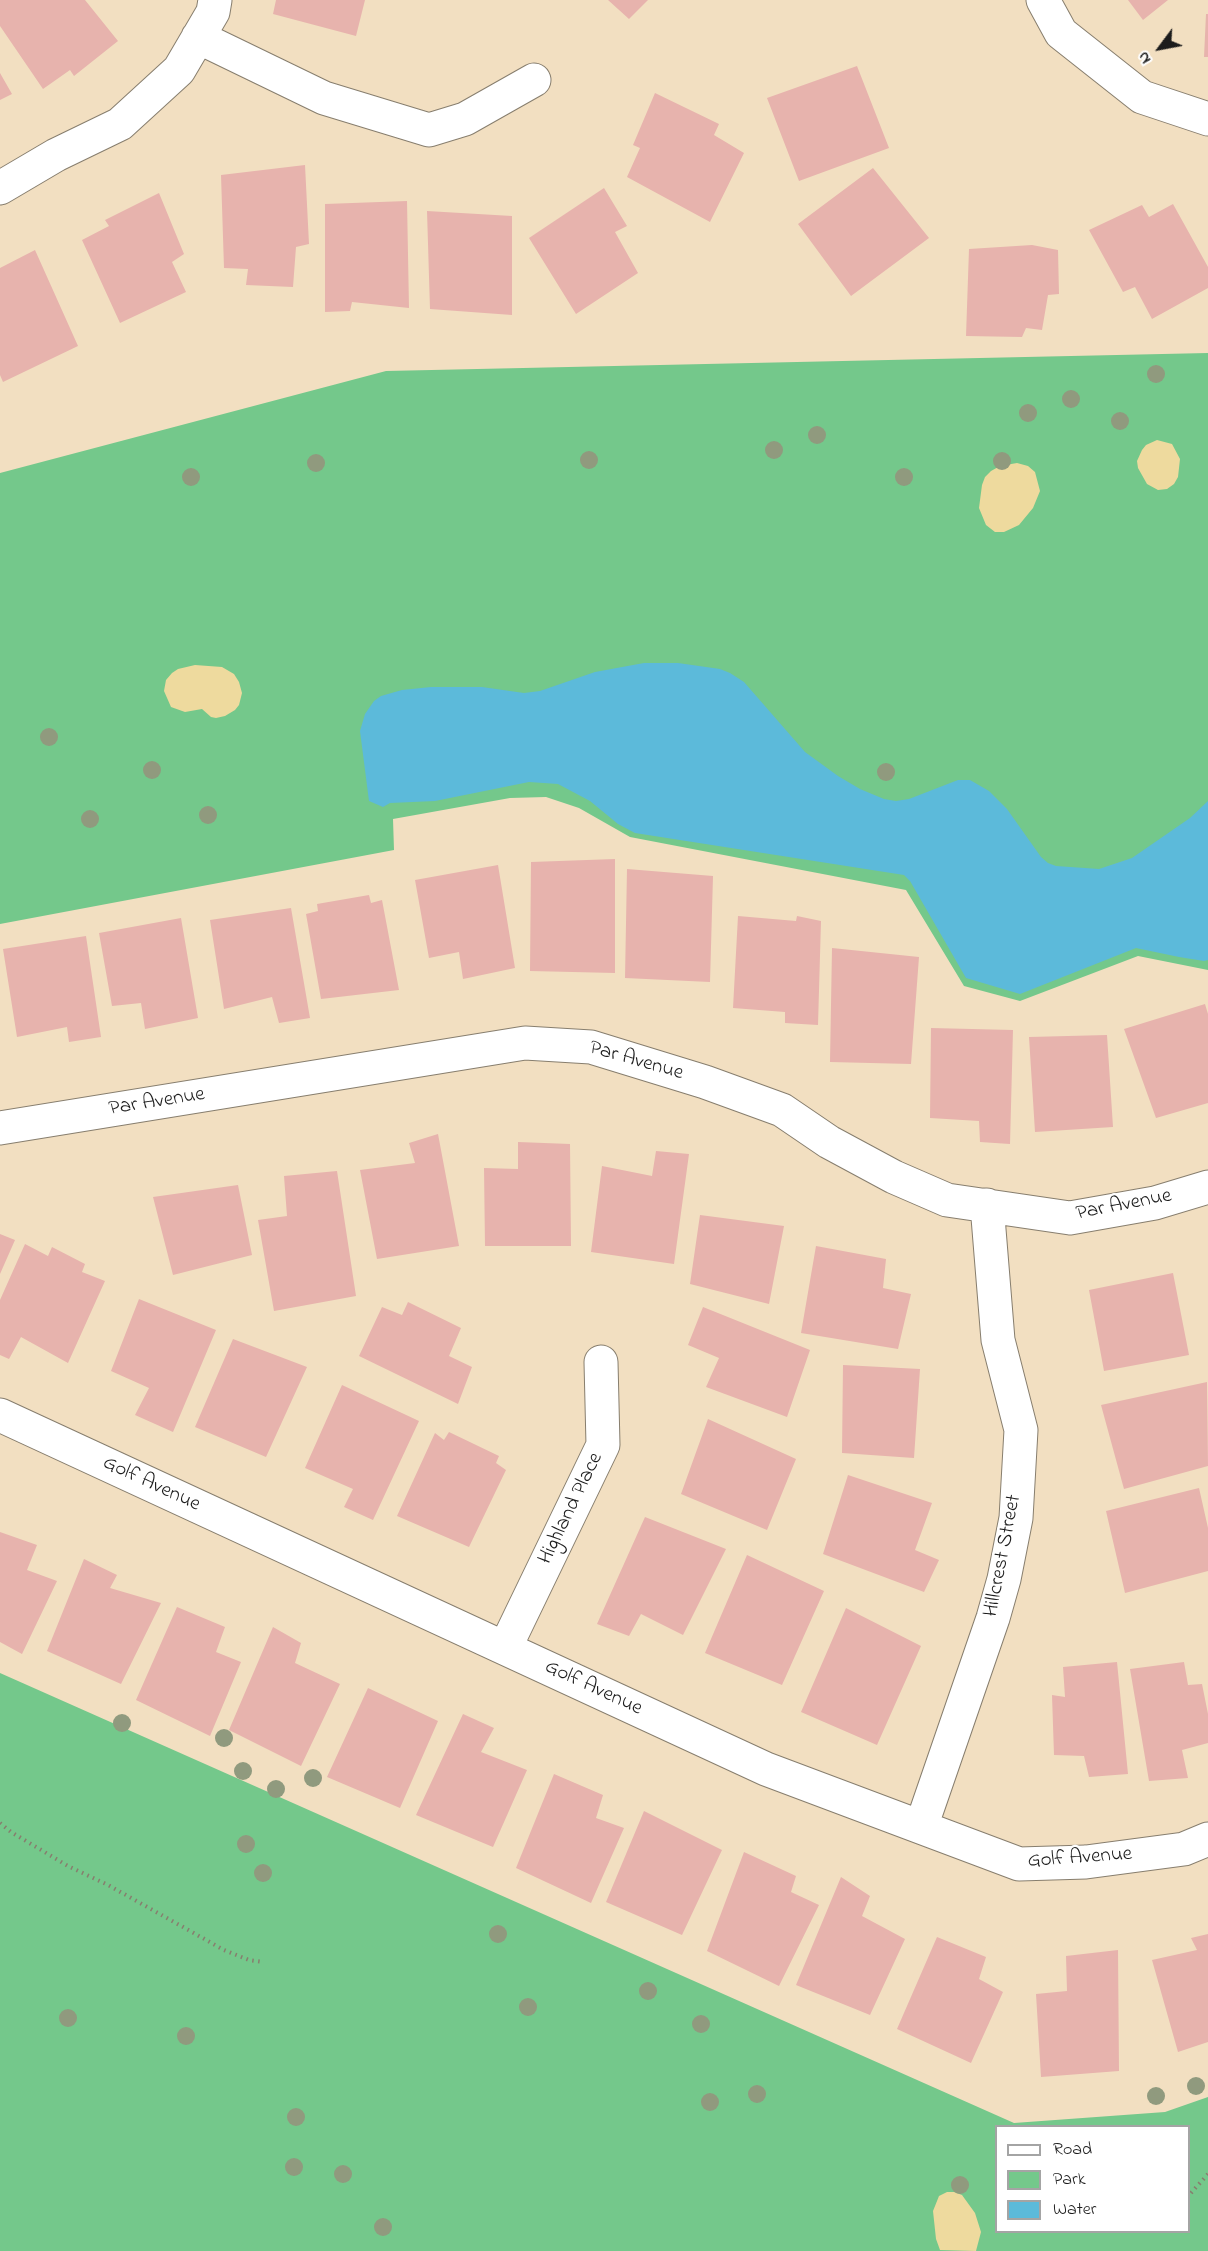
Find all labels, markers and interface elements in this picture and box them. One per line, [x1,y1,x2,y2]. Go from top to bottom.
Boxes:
north arrow [1130,18,1190,78]
text: N [1132,47,1158,68]
street label: Par Avenue [586,1037,686,1087]
street label: Par Avenue [107,1083,207,1123]
street label: Par Avenue [1074,1184,1174,1228]
street label: Highland Place [534,1449,610,1569]
street label: Golf Avenue [98,1451,204,1519]
street label: Hillcrest Street [980,1493,1028,1619]
street label: Golf Avenue [540,1655,646,1723]
street label: Golf Avenue [1027,1843,1133,1875]
legend [995,2125,1190,2233]
text: Road [1053,2137,1092,2163]
text: Park [1053,2167,1086,2193]
text: Water [1053,2197,1096,2223]

